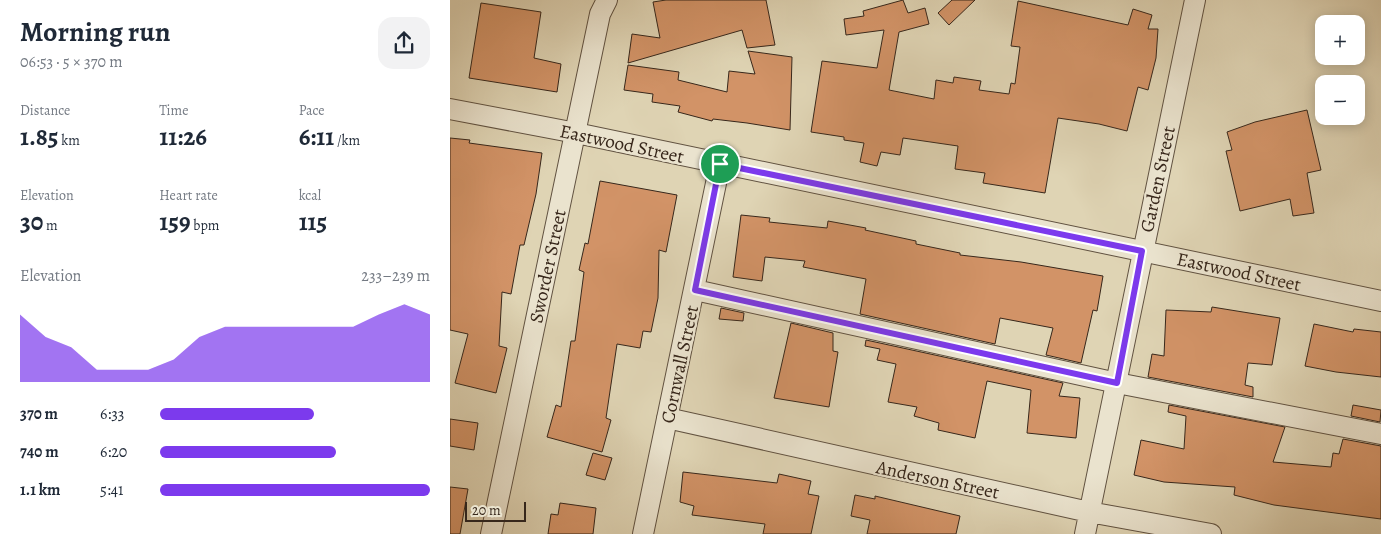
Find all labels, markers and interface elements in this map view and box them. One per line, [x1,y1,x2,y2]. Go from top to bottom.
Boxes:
text: Morning run [20,13,170,51]
map controls [1315,15,1365,125]
button: + [1315,15,1365,65]
button: share [378,17,430,69]
text: 06:53 · 5 × 370 m [20,51,122,73]
button: − [1315,75,1365,125]
text: Distance [20,101,70,120]
text: Time [159,101,188,120]
text: Pace [299,101,325,120]
street label: Eastwood Street [557,118,686,170]
text: 1.85 [20,120,59,154]
text: 11:26 [159,120,207,154]
text: 6:11 [299,120,334,154]
street label: Garden Street [1134,124,1182,235]
text: km [59,131,80,150]
text: /km [334,131,360,150]
pin [699,143,741,185]
icon: arrive [706,150,734,178]
text: Elevation [20,186,74,205]
text: Heart rate [159,186,218,205]
text: kcal [299,186,321,205]
text: 30 [20,205,43,239]
text: 159 [159,205,191,239]
text: 115 [299,205,327,239]
street label: Sworder Street [523,207,573,326]
text: m [43,216,58,235]
text: bpm [191,216,219,235]
street label: Eastwood Street [1174,246,1303,298]
text: Elevation [20,265,81,287]
text: 233–239 m [361,265,430,287]
street label: Cornwall Street [655,303,705,426]
text: 370 m [20,403,58,425]
text: 6:33 [100,403,125,425]
text: 740 m [20,441,59,463]
text: 6:20 [100,441,127,463]
street label: Anderson Street [873,454,1002,506]
text: 1.1 km [20,479,60,501]
text: 5:41 [100,479,123,501]
scale bar [465,499,526,522]
text: 20 m [472,501,501,520]

